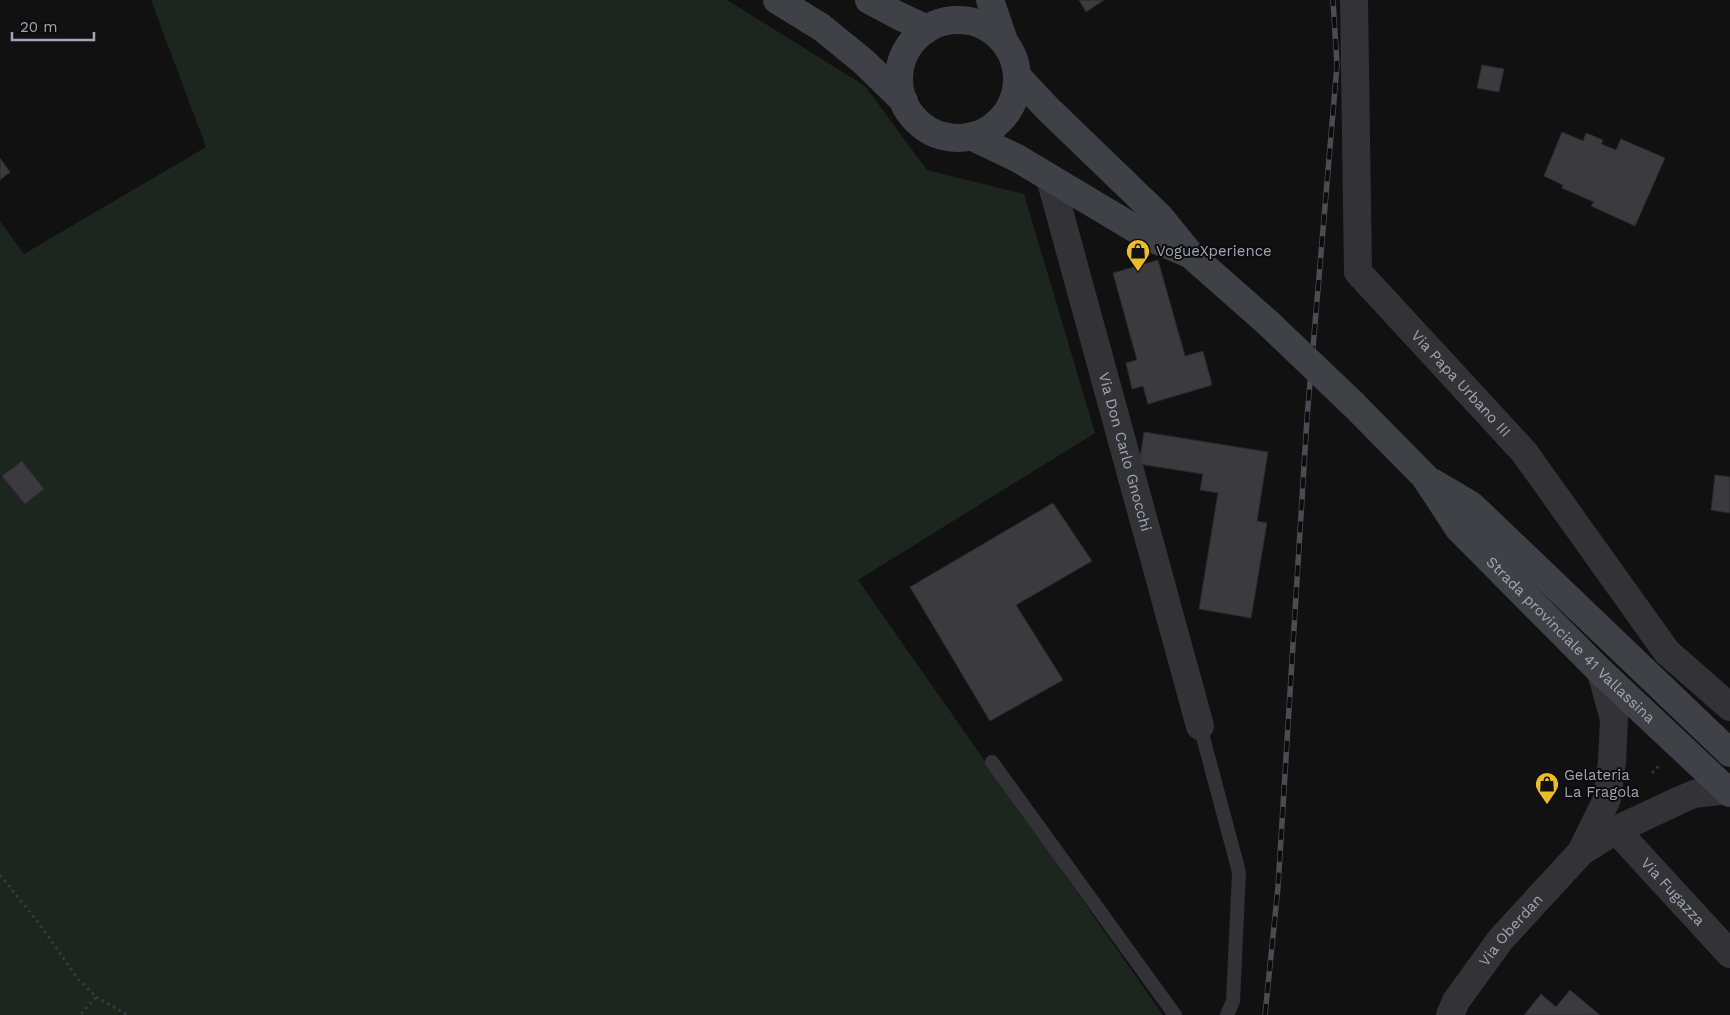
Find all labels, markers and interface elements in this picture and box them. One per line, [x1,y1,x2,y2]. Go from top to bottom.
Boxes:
scale bar [12,10,95,42]
text: 20 m [20,18,58,36]
shop icon: VogueXperience [1125,238,1151,272]
place label: VogueXperience [1156,242,1272,260]
street label: Via Papa Urbano III [1407,327,1515,441]
street label: Via Don Carlo Gnocchi [1095,370,1155,534]
street label: Strada provinciale 41 Vallassina [1483,553,1659,727]
place label: Gelateria La Fragola [1564,766,1640,801]
shop icon: Gelateria La Fragola [1534,771,1560,805]
street label: Via Fugazza [1637,854,1709,930]
street label: Via Oberdan [1475,890,1547,970]

